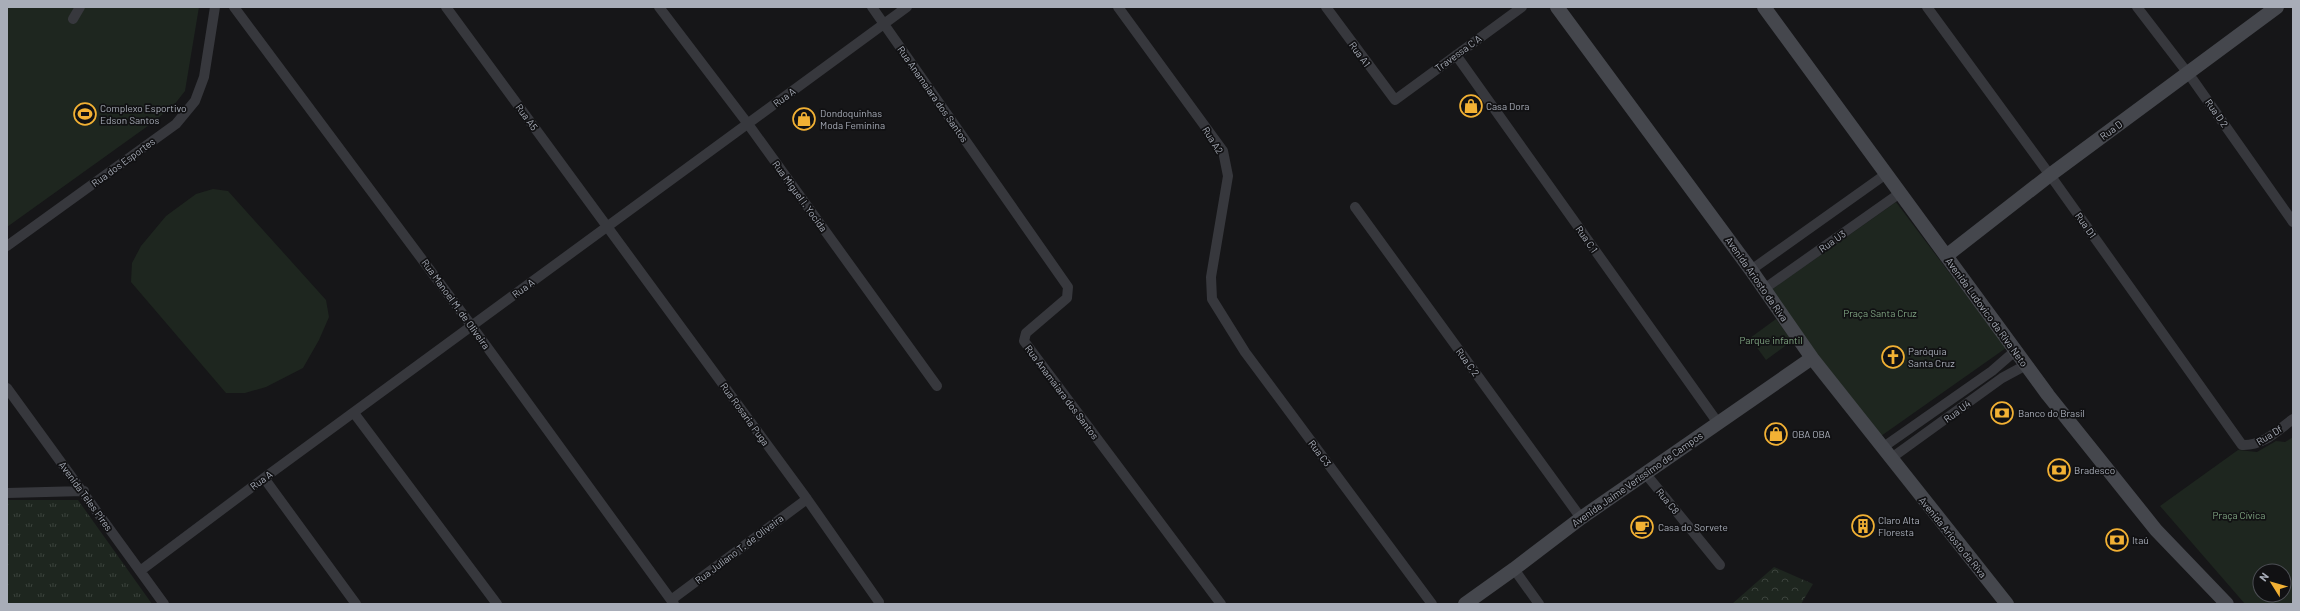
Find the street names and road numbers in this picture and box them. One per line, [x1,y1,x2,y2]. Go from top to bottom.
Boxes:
street label: Travessa C A [1432,32,1484,74]
street label: Rua A1 [1347,39,1373,69]
street label: Rua Anamaiara dos Santos [895,44,971,145]
street label: Rua A [770,85,798,109]
street label: Rua D 2 [2203,96,2231,130]
street label: Rua A5 [513,101,541,133]
street label: Rua D [2097,118,2125,142]
street label: Rua A2 [1200,124,1226,156]
street label: Rua dos Esportes [89,135,157,189]
street label: Rua Miguel I. Yocida [770,158,830,234]
street label: Rua D1 [2073,210,2099,240]
street label: Rua C 1 [1573,223,1601,255]
street label: Rua U3 [1816,227,1848,255]
street label: Avenida Ariosto da Riva [1723,234,1791,324]
street label: Avenida Ludovico da Riva Neto [1943,255,2031,369]
street label: Rua Manoel M. de Oliveira [419,257,493,351]
street label: Rua A [509,276,537,300]
street label: Rua Anamaiara dos Santos [1023,343,1101,442]
street label: Rua C 2 [1454,346,1482,378]
street label: Rua Rosaria Puga [718,380,772,448]
street label: Rua U4 [1941,397,1973,425]
street label: Rua Df [2254,422,2285,448]
street label: Avenida Jaime Veríssimo de Campos [1569,429,1705,529]
street label: Rua C3 [1306,437,1334,469]
street label: Avenida Teles Pires [57,459,115,533]
street label: Rua A [248,468,274,492]
street label: Rua C8 [1654,486,1682,516]
street label: Avenida Ariosto da Riva [1917,494,1989,580]
street label: Rua Juliano T. de Oliveira [692,512,786,586]

